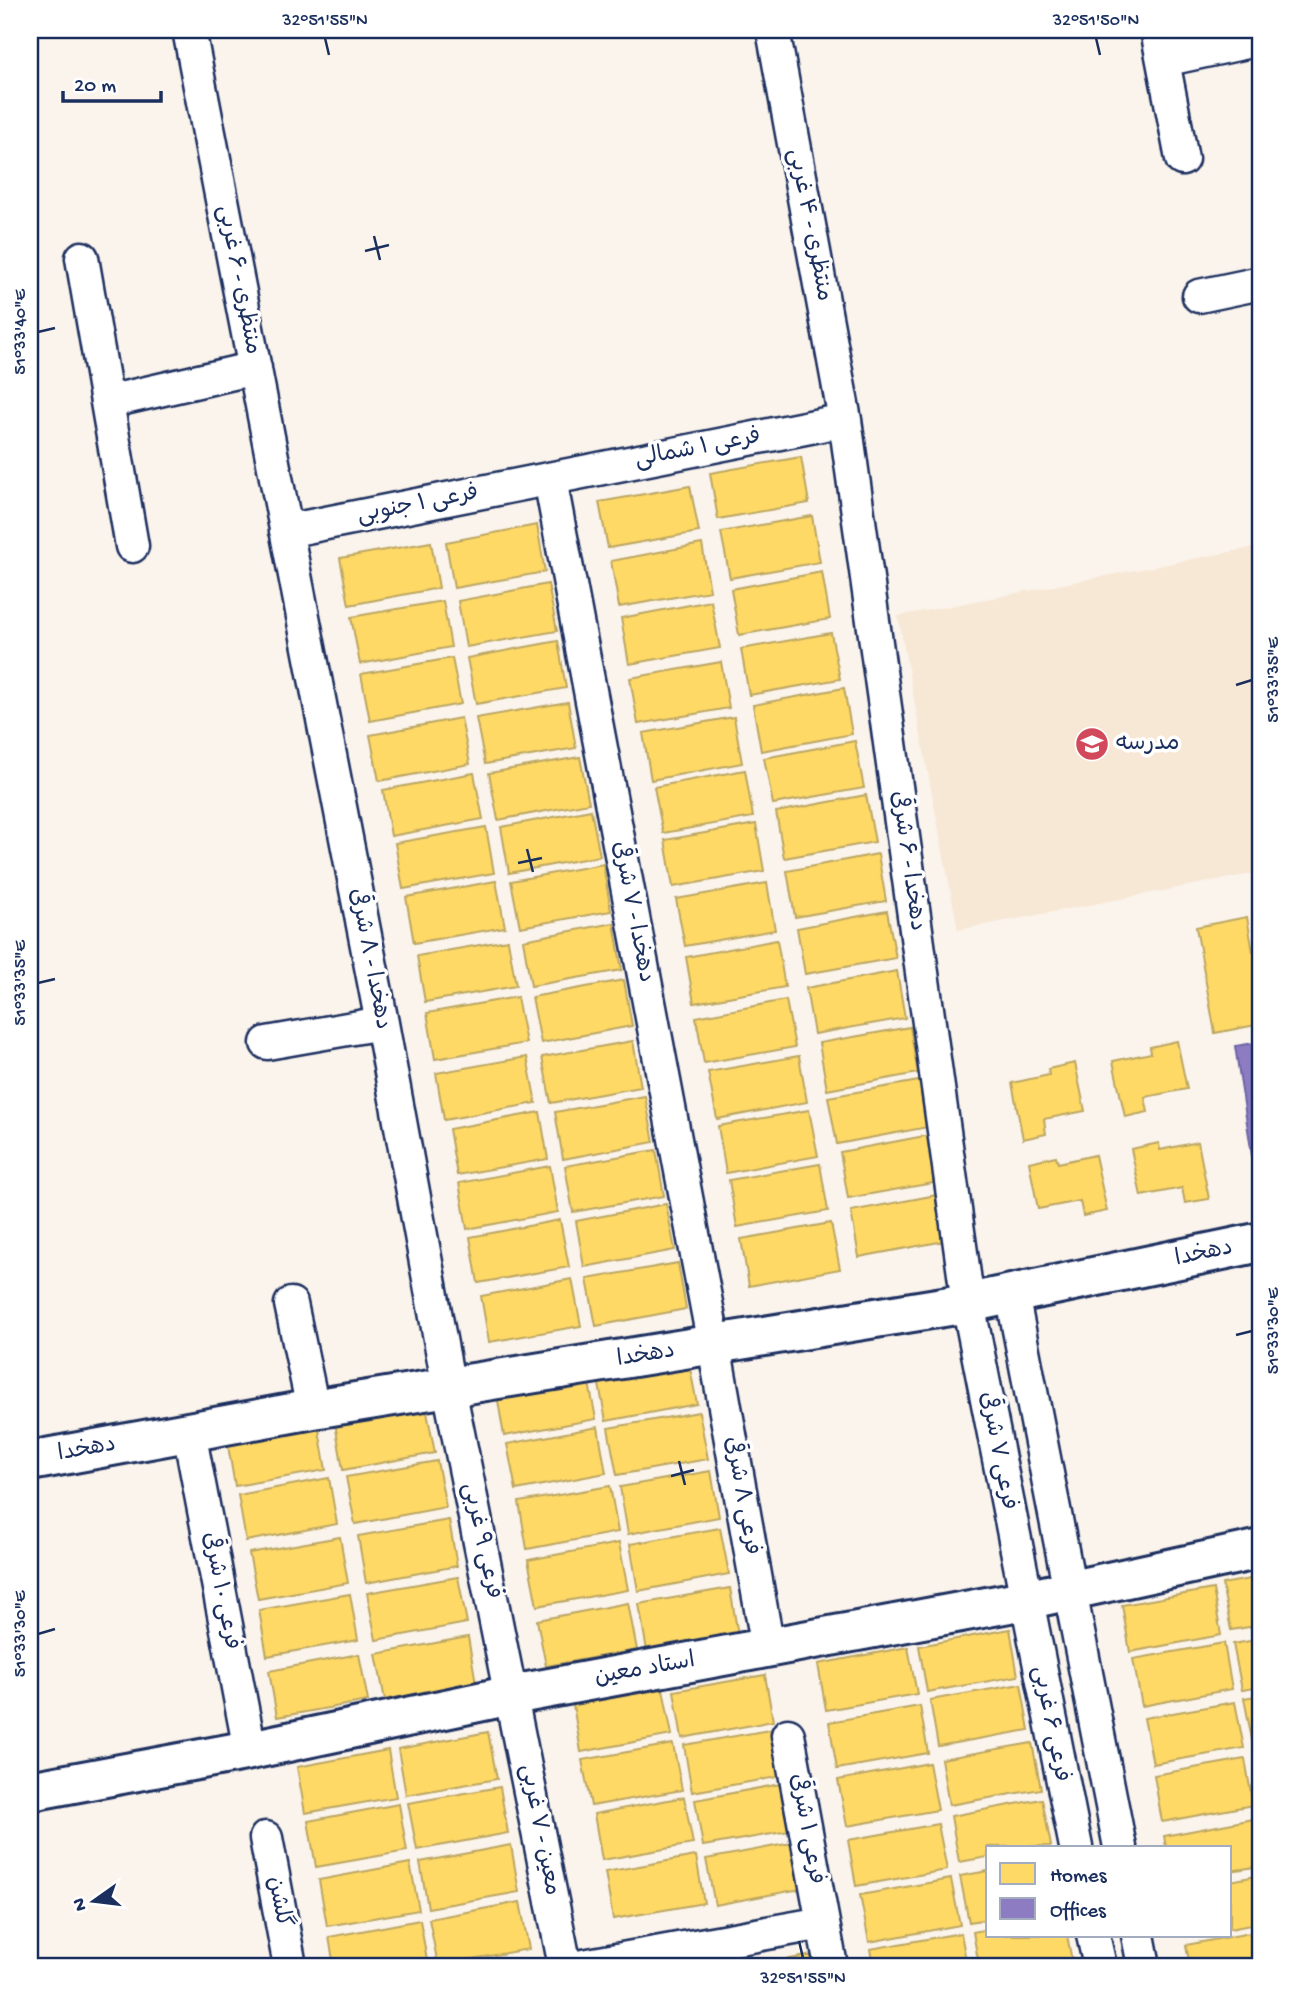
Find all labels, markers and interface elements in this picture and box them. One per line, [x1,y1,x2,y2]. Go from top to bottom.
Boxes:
text: 32°51'55"N [281,11,368,32]
text: 32°51'50"N [1052,11,1139,32]
scale bar [63,60,161,104]
text: 20 m [74,75,116,100]
street label: منتظری - ۴ غربی [781,146,837,304]
street label: منتظری - ۶ غربی [210,203,266,357]
text: 51°33'40"E [11,288,32,375]
street label: فرعی ۱ شمالی [633,424,763,474]
street label: فرعی ۱ جنوبی [355,480,481,530]
text: 51°33'35"E [1264,636,1285,723]
school or university icon: مدرسه [1073,725,1111,763]
place label: مدرسه [1116,731,1180,758]
street label: دهخدا - ۶ شرقی [884,789,934,933]
street label: دهخدا - ۷ شرقی [605,838,663,985]
street label: دهخدا - ۸ شرقی [342,885,400,1032]
text: 51°33'35"E [11,939,32,1026]
street label: دهخدا [1173,1235,1235,1273]
text: 51°33'30"E [1264,1287,1285,1374]
street label: دهخدا [615,1338,677,1374]
street label: فرعی ۷ شرقی [972,1389,1026,1512]
street label: دهخدا [56,1432,118,1468]
street label: فرعی ۸ شرقی [717,1434,769,1557]
street label: فرعی ۹ غربی [456,1480,506,1602]
street label: فرعی ۱۰ شرقی [195,1529,249,1652]
text: 51°33'30"E [11,1590,32,1677]
street label: استاد معین [593,1648,697,1692]
street label: فرعی ۶ غربی [1026,1664,1074,1784]
street label: معین - ۷ غربی [513,1762,565,1898]
street label: فرعی ۱ شرقی [783,1771,833,1886]
legend [986,1846,1232,1937]
text: Homes [1050,1865,1108,1890]
north arrow [60,1867,130,1937]
street label: گلشن [260,1874,299,1930]
text: N [68,1895,94,1913]
text: Offices [1050,1900,1107,1925]
text: 32°51'55"N [759,1969,846,1990]

